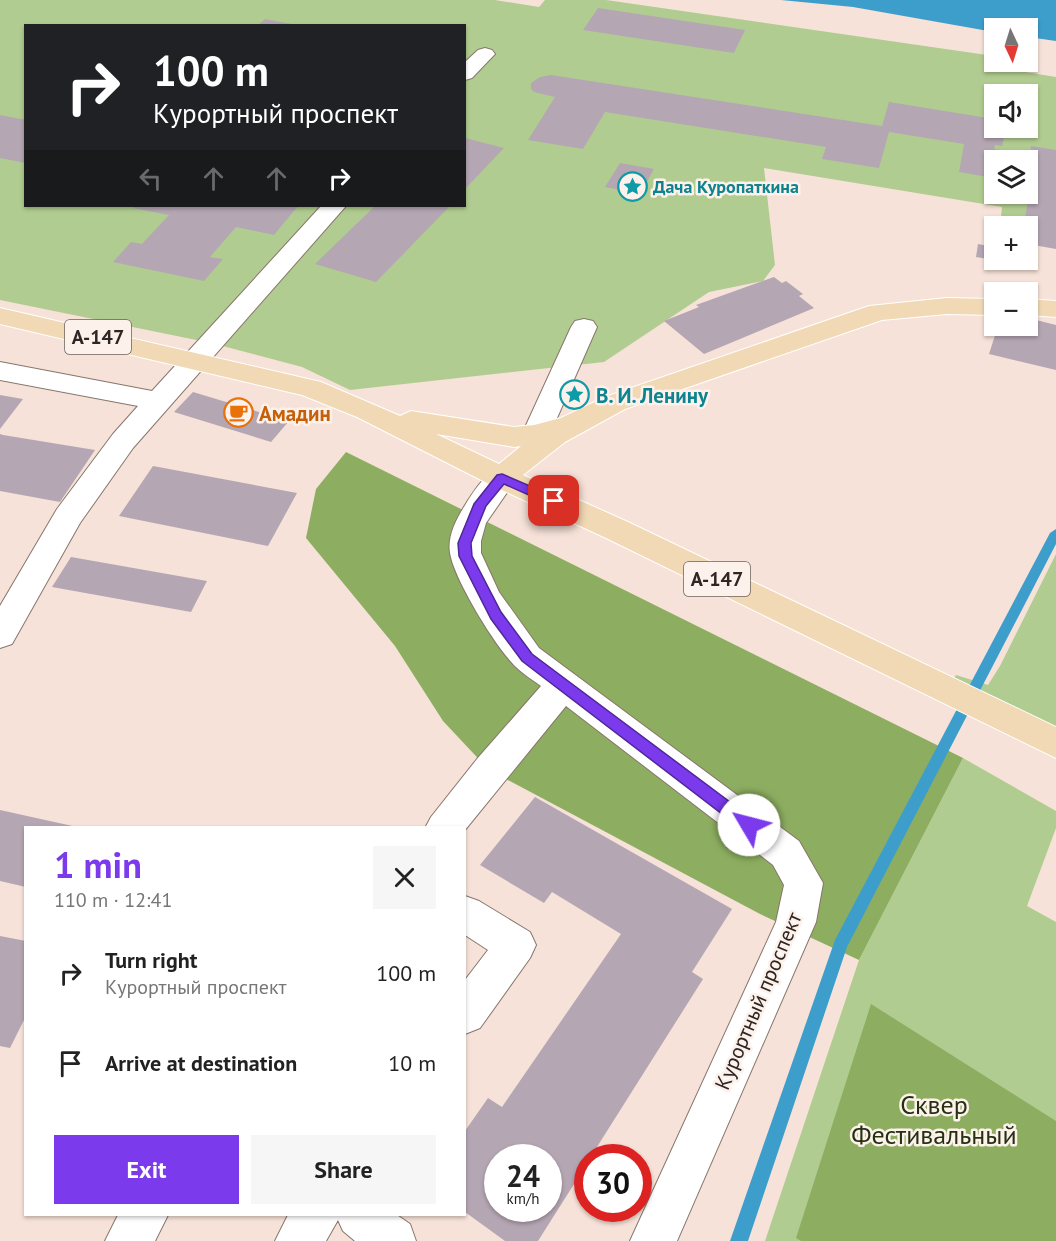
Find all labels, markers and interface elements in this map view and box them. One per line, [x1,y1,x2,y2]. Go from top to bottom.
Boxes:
north arrow [984,18,1038,72]
map controls [984,18,1038,336]
text: 100 m [153,43,269,98]
icon: right [54,48,132,126]
button: sound [984,84,1038,138]
text: Курортный проспект [153,96,398,130]
button: layers [984,150,1038,204]
icon: left [134,162,167,195]
icon: ahead [197,162,230,195]
icon: ahead [260,162,293,195]
icon: right [323,162,356,195]
place icon: Дача Куропаткина [616,170,648,202]
place label: Дача Куропаткина [653,175,799,198]
button: + [984,216,1038,270]
button: − [984,282,1038,336]
road number: А-147 [65,320,131,354]
place icon: В. И. Ленину [559,379,591,411]
place label: В. И. Ленину [596,382,709,409]
cafe icon: Амадин [222,397,254,429]
place label: Амадин [259,400,331,427]
pin [528,475,579,526]
icon: arrive [537,484,570,517]
road number: А-147 [684,562,750,596]
position arrow [717,793,781,857]
text: 1 min [54,841,142,888]
button: close [373,846,436,909]
text: 110 m · 12:41 [54,887,172,913]
street label: Курортный проспект [708,907,808,1094]
text: Turn right [105,946,197,974]
icon: right [54,957,87,990]
text: 100 m [376,959,436,987]
text: Курортный проспект [105,974,286,1000]
icon: arrive [54,1047,87,1080]
text: Arrive at destination [105,1049,297,1077]
text: 10 m [388,1049,436,1077]
park label: Сквер Фестивальный [851,1088,1017,1151]
button: Exit [54,1135,239,1204]
button: Share [251,1135,436,1204]
speed limit sign: 30 [574,1144,652,1222]
text: 24 [506,1156,540,1195]
text: km/h [507,1189,539,1208]

